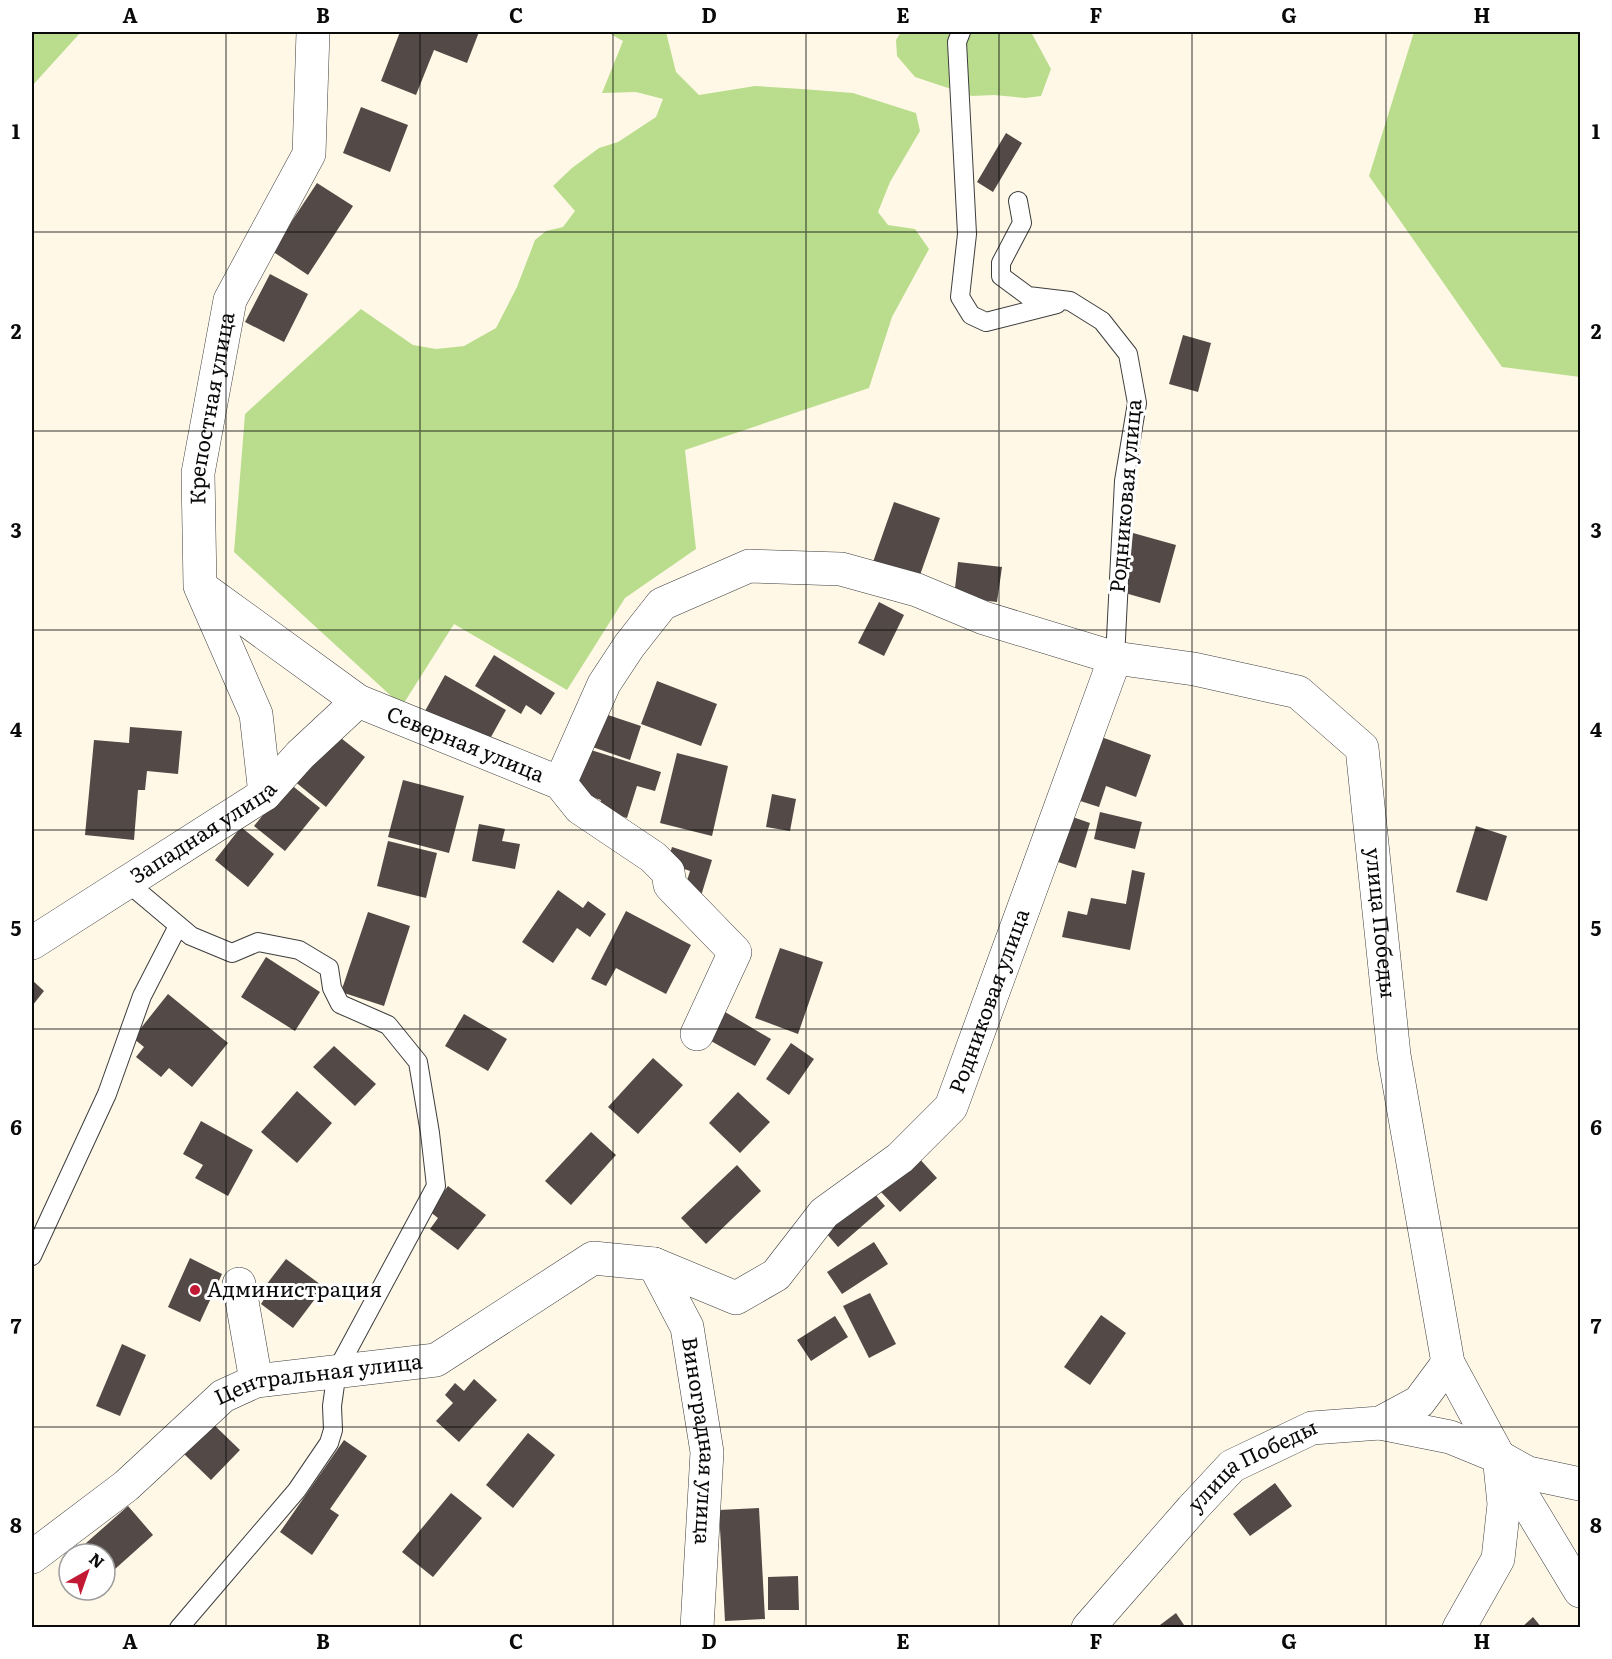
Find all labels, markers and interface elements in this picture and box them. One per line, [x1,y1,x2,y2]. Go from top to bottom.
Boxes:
text: A [122,0,138,29]
text: B [316,0,330,29]
text: C [509,0,523,29]
text: D [701,0,717,29]
text: E [896,0,910,29]
text: F [1090,0,1103,29]
text: G [1281,0,1297,29]
text: H [1474,0,1490,29]
text: 1 [12,115,20,145]
text: 1 [1592,115,1600,145]
street label: Крепостная улица [180,308,241,505]
text: 2 [11,315,22,345]
text: 2 [1591,315,1602,345]
street label: Родниковая улица [1100,397,1147,594]
text: 3 [10,514,22,544]
text: 3 [1590,514,1602,544]
street label: Северная улица [383,696,551,788]
text: 4 [10,713,22,743]
text: 4 [1590,713,1602,743]
street label: Западная улица [123,773,283,890]
street label: улица Победы [1359,846,1406,1000]
street label: Родниковая улица [939,903,1035,1097]
text: 5 [11,912,22,942]
text: 5 [1591,912,1602,942]
text: 6 [10,1111,22,1141]
text: 6 [1590,1111,1602,1141]
place label: Администрация [207,1272,382,1303]
marker: Администрация [188,1283,202,1297]
text: 7 [11,1310,22,1340]
text: 7 [1591,1310,1602,1340]
street label: Виноградная улица [676,1334,725,1547]
street label: Центральная улица [208,1344,424,1411]
street label: улица Победы [1179,1410,1322,1518]
text: 8 [10,1509,22,1539]
text: 8 [1590,1509,1602,1539]
north arrow [57,1542,117,1602]
text: N [84,1546,110,1573]
text: A [122,1625,138,1655]
text: B [316,1625,330,1655]
text: C [509,1625,523,1655]
text: D [701,1625,717,1655]
text: E [896,1625,910,1655]
text: F [1090,1625,1103,1655]
text: G [1281,1625,1297,1655]
text: H [1474,1625,1490,1655]

